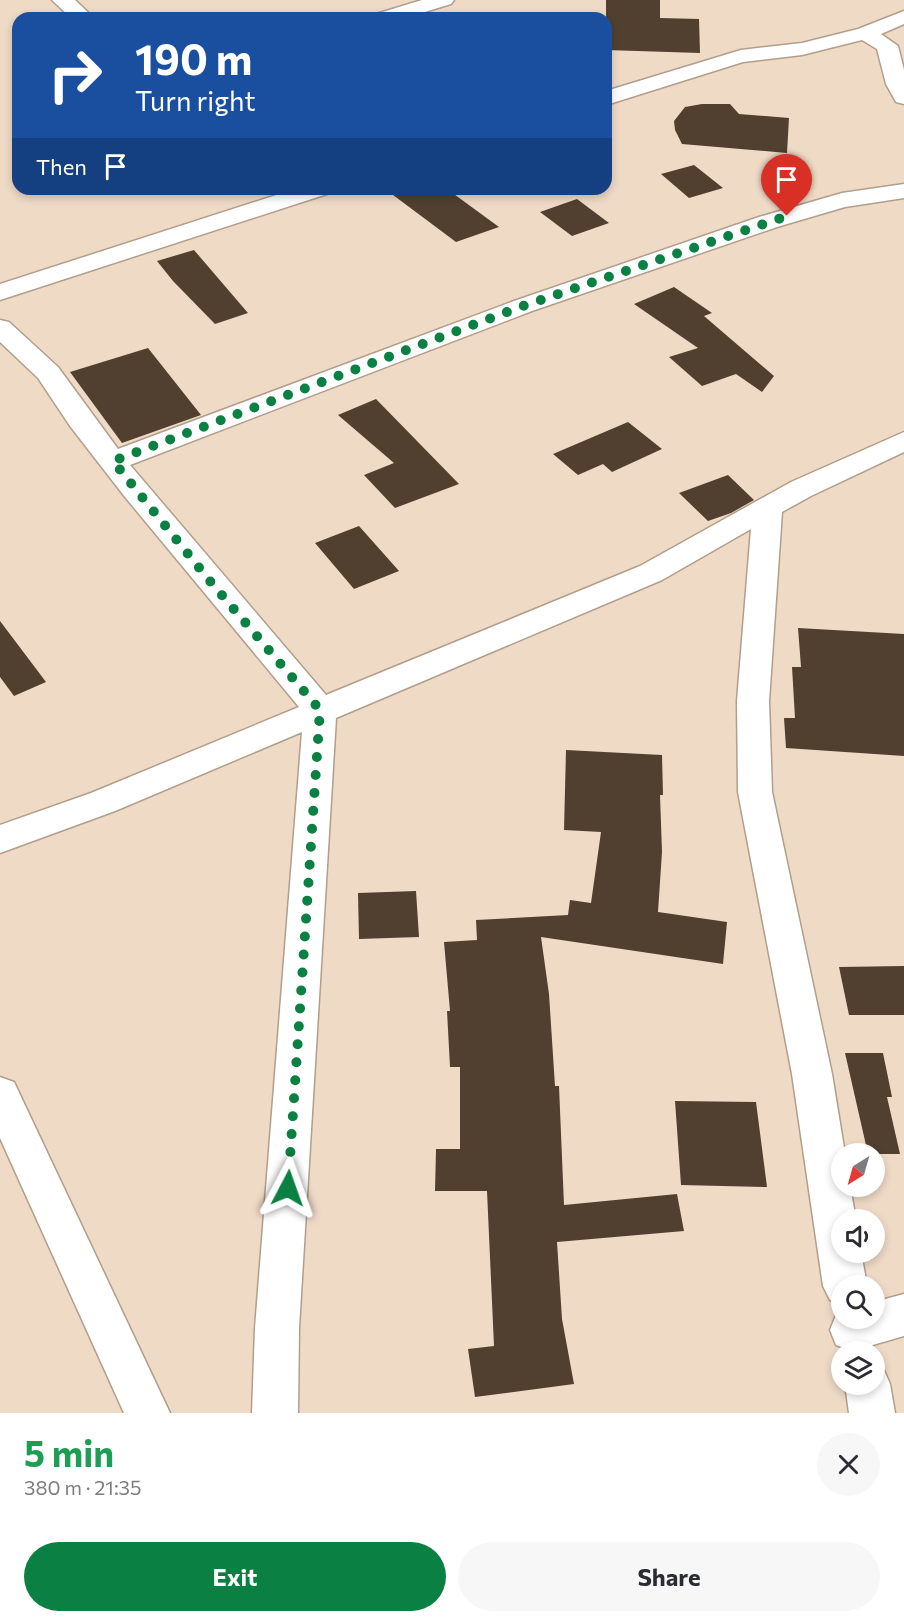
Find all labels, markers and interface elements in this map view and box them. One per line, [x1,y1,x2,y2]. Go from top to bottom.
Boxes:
text: 190 m [135,32,253,84]
icon: right [36,36,114,114]
text: Turn right [135,84,255,117]
icon: arrive [99,150,132,183]
text: Then [36,153,87,180]
pin [761,154,812,216]
icon: arrive [770,163,803,196]
north arrow [831,1143,885,1197]
map controls [831,1143,885,1395]
position arrow [256,1156,320,1220]
button: sound [831,1209,885,1263]
button: search [831,1275,885,1329]
button: layers [831,1341,885,1395]
text: 5 min [24,1430,114,1474]
button: close [817,1433,880,1496]
text: 380 m · 21:35 [24,1475,142,1499]
button: Exit [24,1542,446,1611]
button: Share [458,1542,880,1611]

